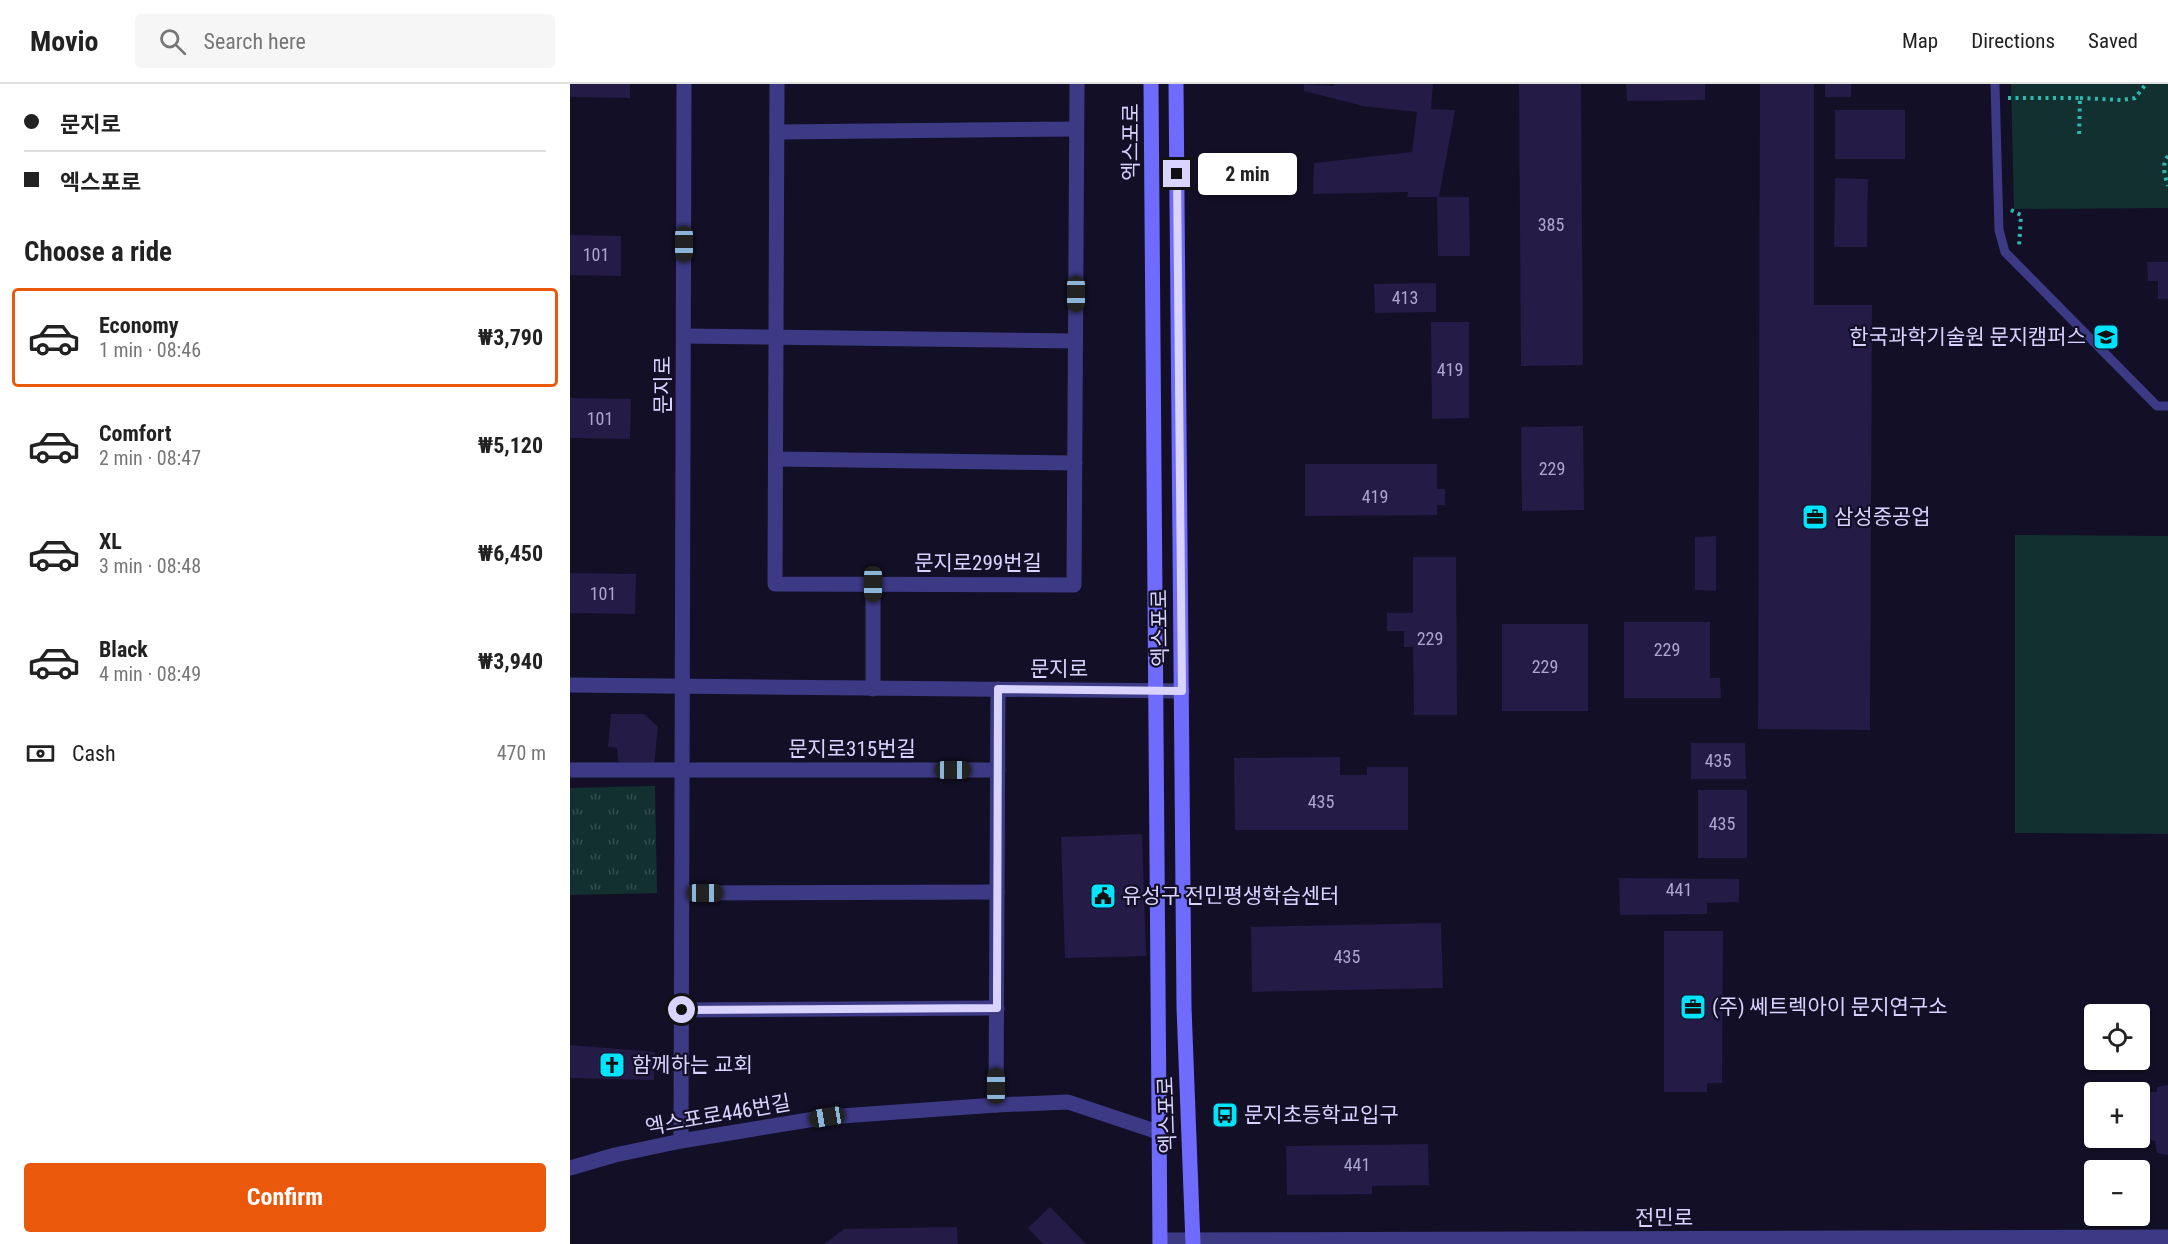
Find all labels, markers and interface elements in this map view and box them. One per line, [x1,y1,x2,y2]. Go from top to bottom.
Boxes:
search box [135,14,555,68]
text: Movio [30,25,99,58]
icon: search [156,25,189,58]
text: Search here [204,29,306,54]
text: Map [1902,29,1938,53]
text: Directions [1971,29,2055,53]
text: Saved [2088,29,2138,53]
street label: 엑스포로 [1119,103,1143,181]
text: 문지로 [60,112,121,137]
callout: 2 min [1198,153,1297,195]
route end [1163,160,1190,187]
text: 2 min [1225,162,1270,186]
text: 엑스포로 [60,170,141,195]
house number: 385 [1538,214,1564,235]
car [675,226,693,262]
text: Choose a ride [24,236,172,268]
house number: 101 [583,244,609,265]
car [1067,276,1085,312]
house number: 413 [1392,287,1418,308]
icon: car [27,311,81,365]
text: Economy [99,313,179,338]
school or university icon: 한국과학기술원 문지캠퍼스 [2091,322,2121,352]
text: ₩3,790 [478,325,543,350]
place label: 한국과학기술원 문지캠퍼스 [1849,325,2086,349]
text: 1 min · 08:46 [99,338,201,362]
street label: 문지로 [651,356,675,414]
house number: 419 [1437,359,1463,380]
house number: 101 [587,408,613,429]
icon: car [27,419,81,473]
text: Comfort [99,421,172,446]
text: ₩5,120 [478,433,543,458]
text: 2 min · 08:47 [99,446,201,470]
house number: 229 [1539,458,1565,479]
house number: 419 [1362,486,1388,507]
office icon: 삼성중공업 [1800,502,1830,532]
place label: 삼성중공업 [1834,505,1931,529]
icon: car [27,527,81,581]
text: XL [99,529,122,554]
text: ₩6,450 [478,541,543,566]
street label: 문지로299번길 [914,551,1042,575]
text: 3 min · 08:48 [99,554,201,578]
car [864,566,882,602]
house number: 101 [590,583,616,604]
street label: 엑스포로 [1147,589,1173,667]
house number: 229 [1417,628,1443,649]
icon: car [27,635,81,689]
text: Black [99,637,148,662]
house number: 229 [1654,639,1680,660]
text: ₩3,940 [478,649,543,674]
house number: 229 [1532,656,1558,677]
street label: 문지로 [1030,657,1088,681]
text: 4 min · 08:49 [99,662,201,686]
icon: cash [24,737,57,770]
street label: 문지로315번길 [788,737,916,761]
text: Cash [72,741,116,766]
text: 470 m [497,741,546,765]
house number: 435 [1705,750,1731,771]
car [935,761,971,779]
house number: 435 [1308,791,1334,812]
house number: 435 [1709,813,1735,834]
house number: 441 [1666,879,1692,900]
public building icon: 유성구 전민평생학습센터 [1088,881,1118,911]
car [687,884,723,902]
place label: 유성구 전민평생학습센터 [1122,884,1339,908]
house number: 435 [1334,946,1360,967]
office icon: (주) 쎄트렉아이 문지연구소 [1678,992,1708,1022]
place label: (주) 쎄트렉아이 문지연구소 [1712,995,1947,1019]
route start [668,996,695,1023]
map controls [2084,1004,2150,1226]
button: locate [2084,1004,2150,1070]
church icon: 함께하는 교회 [597,1050,627,1080]
place label: 함께하는 교회 [632,1053,753,1077]
car [987,1068,1005,1104]
street label: 엑스포로 [1154,1076,1180,1154]
button: + [2084,1082,2150,1148]
street label: 엑스포로446번길 [644,1090,792,1140]
bus stop icon: 문지초등학교입구 [1210,1100,1240,1130]
place label: 문지초등학교입구 [1244,1103,1399,1127]
car [808,1105,846,1129]
house number: 441 [1344,1154,1370,1175]
button: − [2084,1160,2150,1226]
button: Confirm [24,1163,546,1232]
street label: 전민로 [1635,1206,1693,1230]

